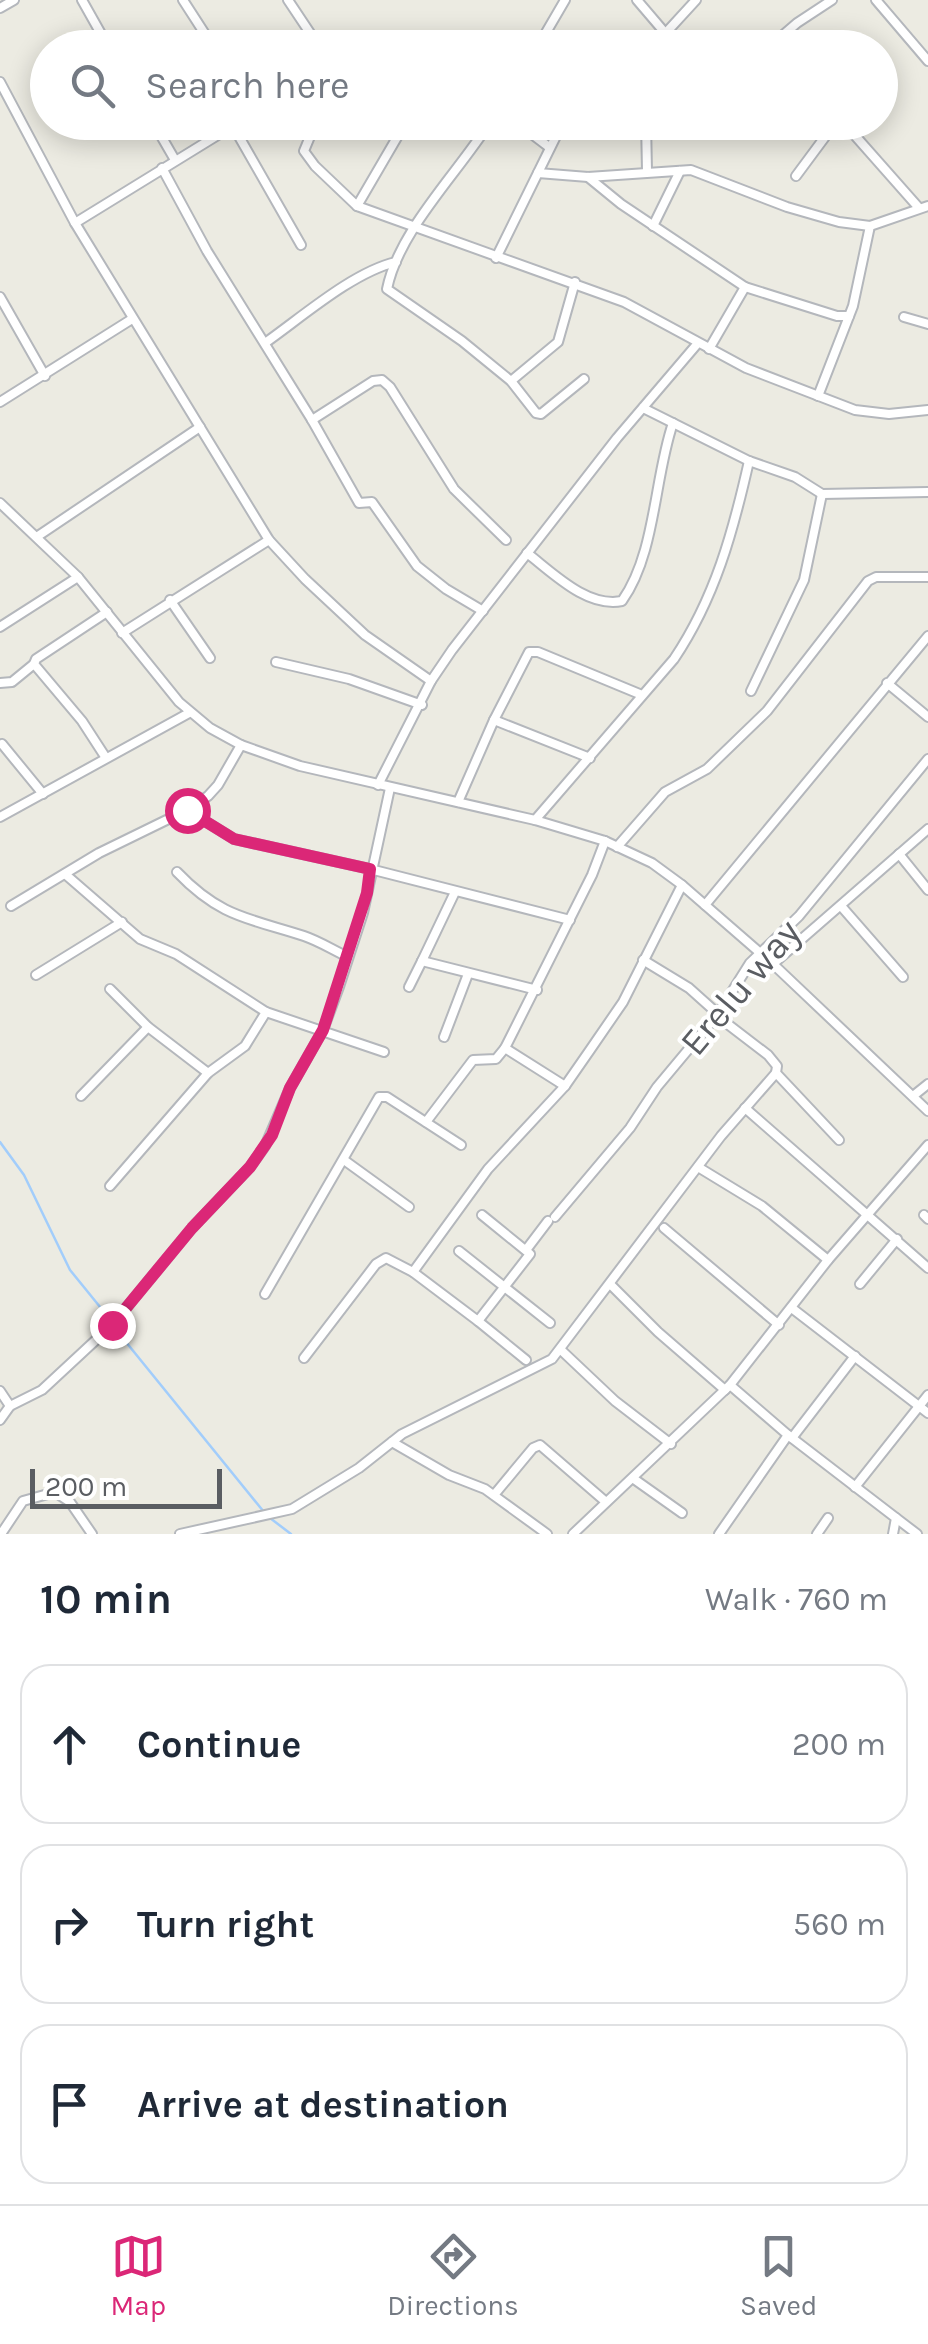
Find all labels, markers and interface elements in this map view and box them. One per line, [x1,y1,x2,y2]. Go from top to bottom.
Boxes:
search box [30,30,898,140]
icon: search [65,58,120,113]
text: Search here [145,63,349,108]
route start [165,788,211,834]
street label: Erelu way [671,910,810,1064]
route end [90,1303,136,1349]
scale bar [30,1464,222,1508]
text: 200 m [45,1470,127,1503]
text: 10 min [40,1574,172,1624]
text: Walk · 760 m [705,1581,888,1618]
icon: ahead [42,1717,97,1772]
text: Continue [137,1722,301,1767]
text: 200 m [792,1726,886,1763]
icon: right [42,1897,97,1952]
text: Turn right [137,1902,314,1947]
text: 560 m [793,1906,886,1943]
icon: arrive [42,2077,97,2132]
text: Arrive at destination [137,2082,509,2127]
tab: Map [111,2229,166,2322]
tab: Directions [387,2229,519,2322]
tab: Saved [740,2229,817,2322]

